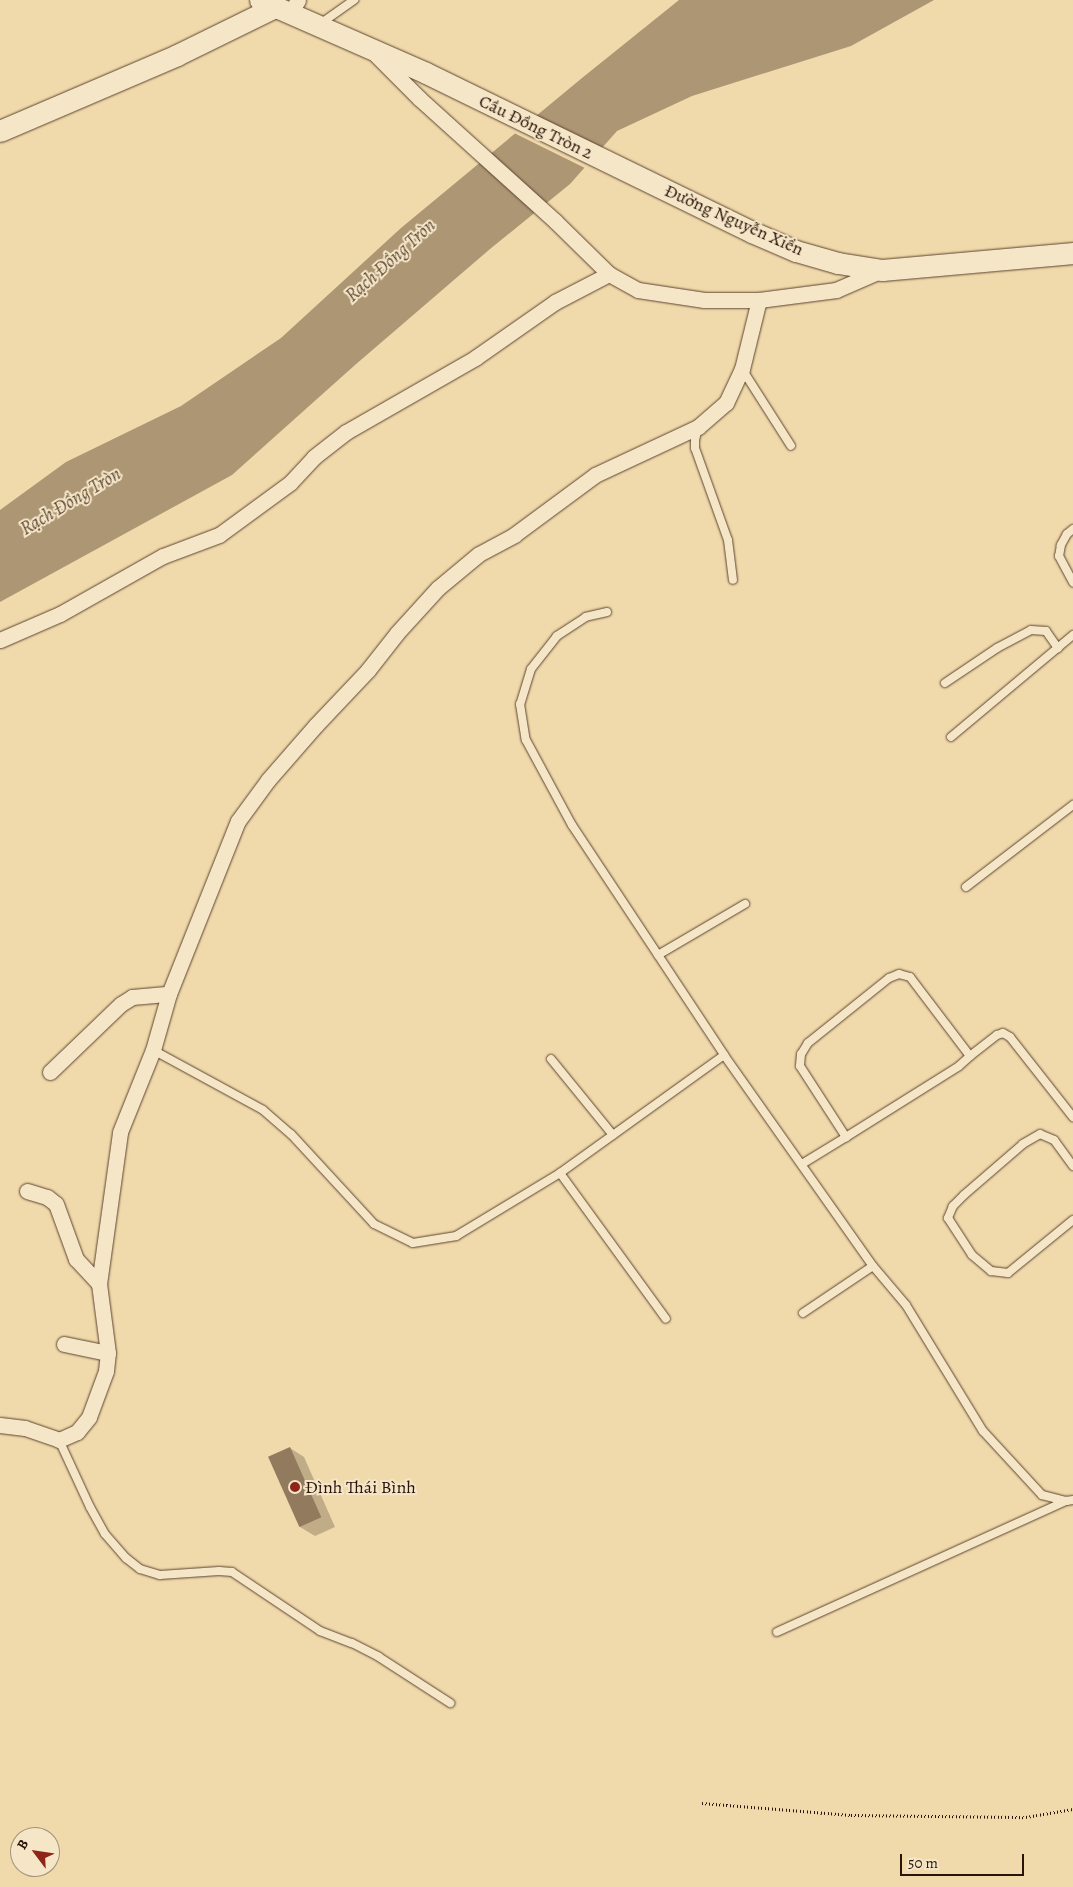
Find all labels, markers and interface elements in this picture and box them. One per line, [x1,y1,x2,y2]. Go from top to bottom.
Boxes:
street label: Cầu Đồng Tròn 2 [475,90,597,164]
street label: Đường Nguyễn Xiển [661,180,807,260]
water label: Rạch Đồng Tròn [341,215,441,307]
water label: Rạch Đồng Tròn [17,463,125,541]
place label: Đình Thái Bình [305,1476,416,1498]
marker: Đình Thái Bình [289,1481,301,1493]
north arrow [10,1827,60,1877]
text: B [12,1836,33,1853]
scale bar [903,1844,1027,1876]
text: 50 m [908,1853,938,1873]

